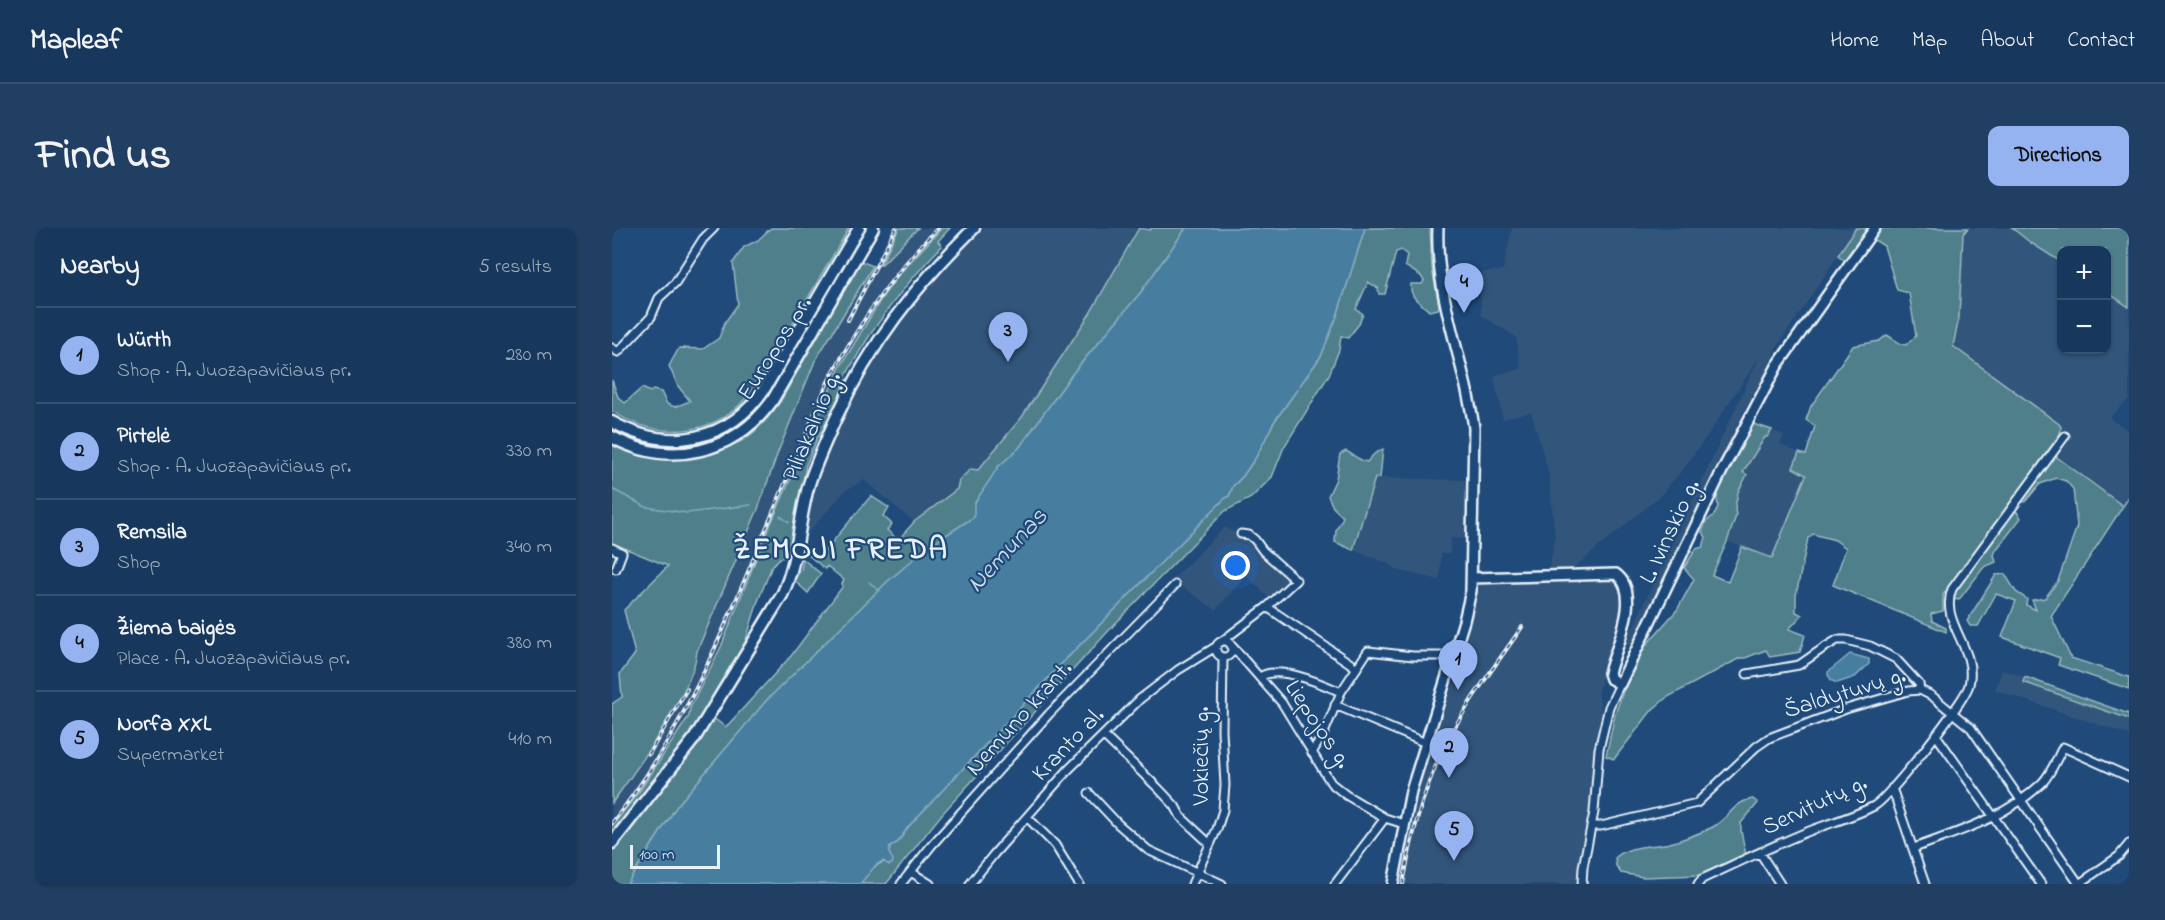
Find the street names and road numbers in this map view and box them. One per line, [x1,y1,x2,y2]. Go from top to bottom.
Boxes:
street label: Europos pr. [730,290,822,408]
street label: Piliakalnio g. [774,367,852,487]
street label: L. Ivinskio g. [1631,474,1711,590]
street label: Nemuno krant. [958,653,1082,785]
street label: Šaldytuvų g. [1780,659,1911,730]
street label: Liepojos g. [1274,674,1360,776]
street label: Kranto al. [1024,700,1114,790]
street label: Vokiečių g. [1185,706,1220,806]
street label: Servitutų g. [1757,766,1873,846]

